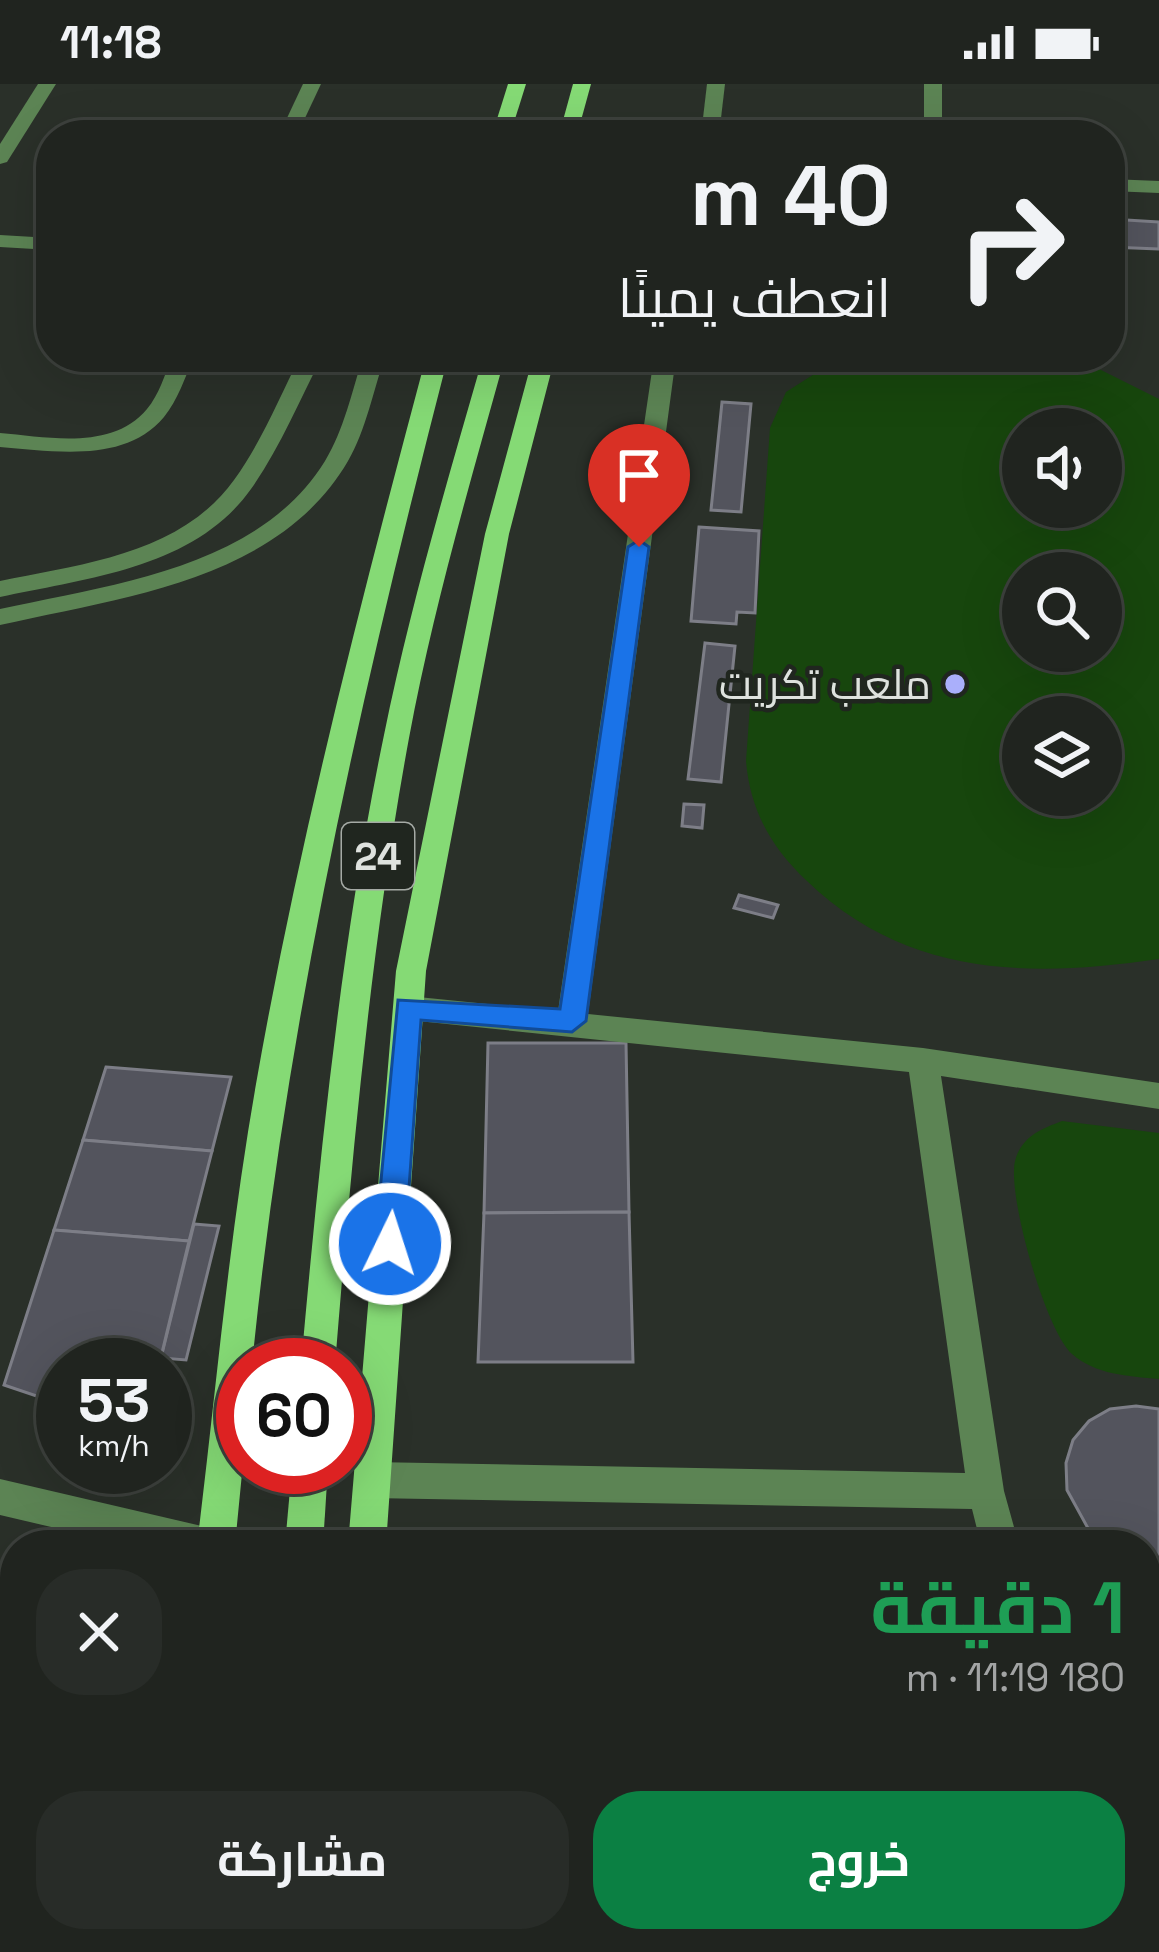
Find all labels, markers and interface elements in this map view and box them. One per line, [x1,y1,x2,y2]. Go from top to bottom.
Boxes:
text: 11:18 [60,14,161,71]
text: 40 m [690,142,891,250]
icon: right [933,168,1089,324]
text: انعطف يمينًا [618,264,891,333]
map controls [1002,408,1122,816]
button: sound [1002,408,1122,528]
pin [588,424,690,547]
icon: arrive [606,442,672,508]
button: search [1002,552,1122,672]
place label: ملعب تكريت [719,658,931,711]
marker: ملعب تكريت [942,671,968,697]
button: layers [1002,696,1122,816]
road number: 24 [342,823,414,889]
position arrow [327,1181,453,1307]
speed limit sign: 60 [216,1338,372,1494]
text: 53 [78,1362,150,1439]
text: km/h [78,1426,150,1465]
text: 1 دقيقة [871,1562,1125,1654]
button: close [36,1569,162,1695]
text: 180 m · 11:19 [906,1653,1125,1702]
button: مشاركة [36,1791,569,1929]
button: خروج [593,1791,1125,1929]

